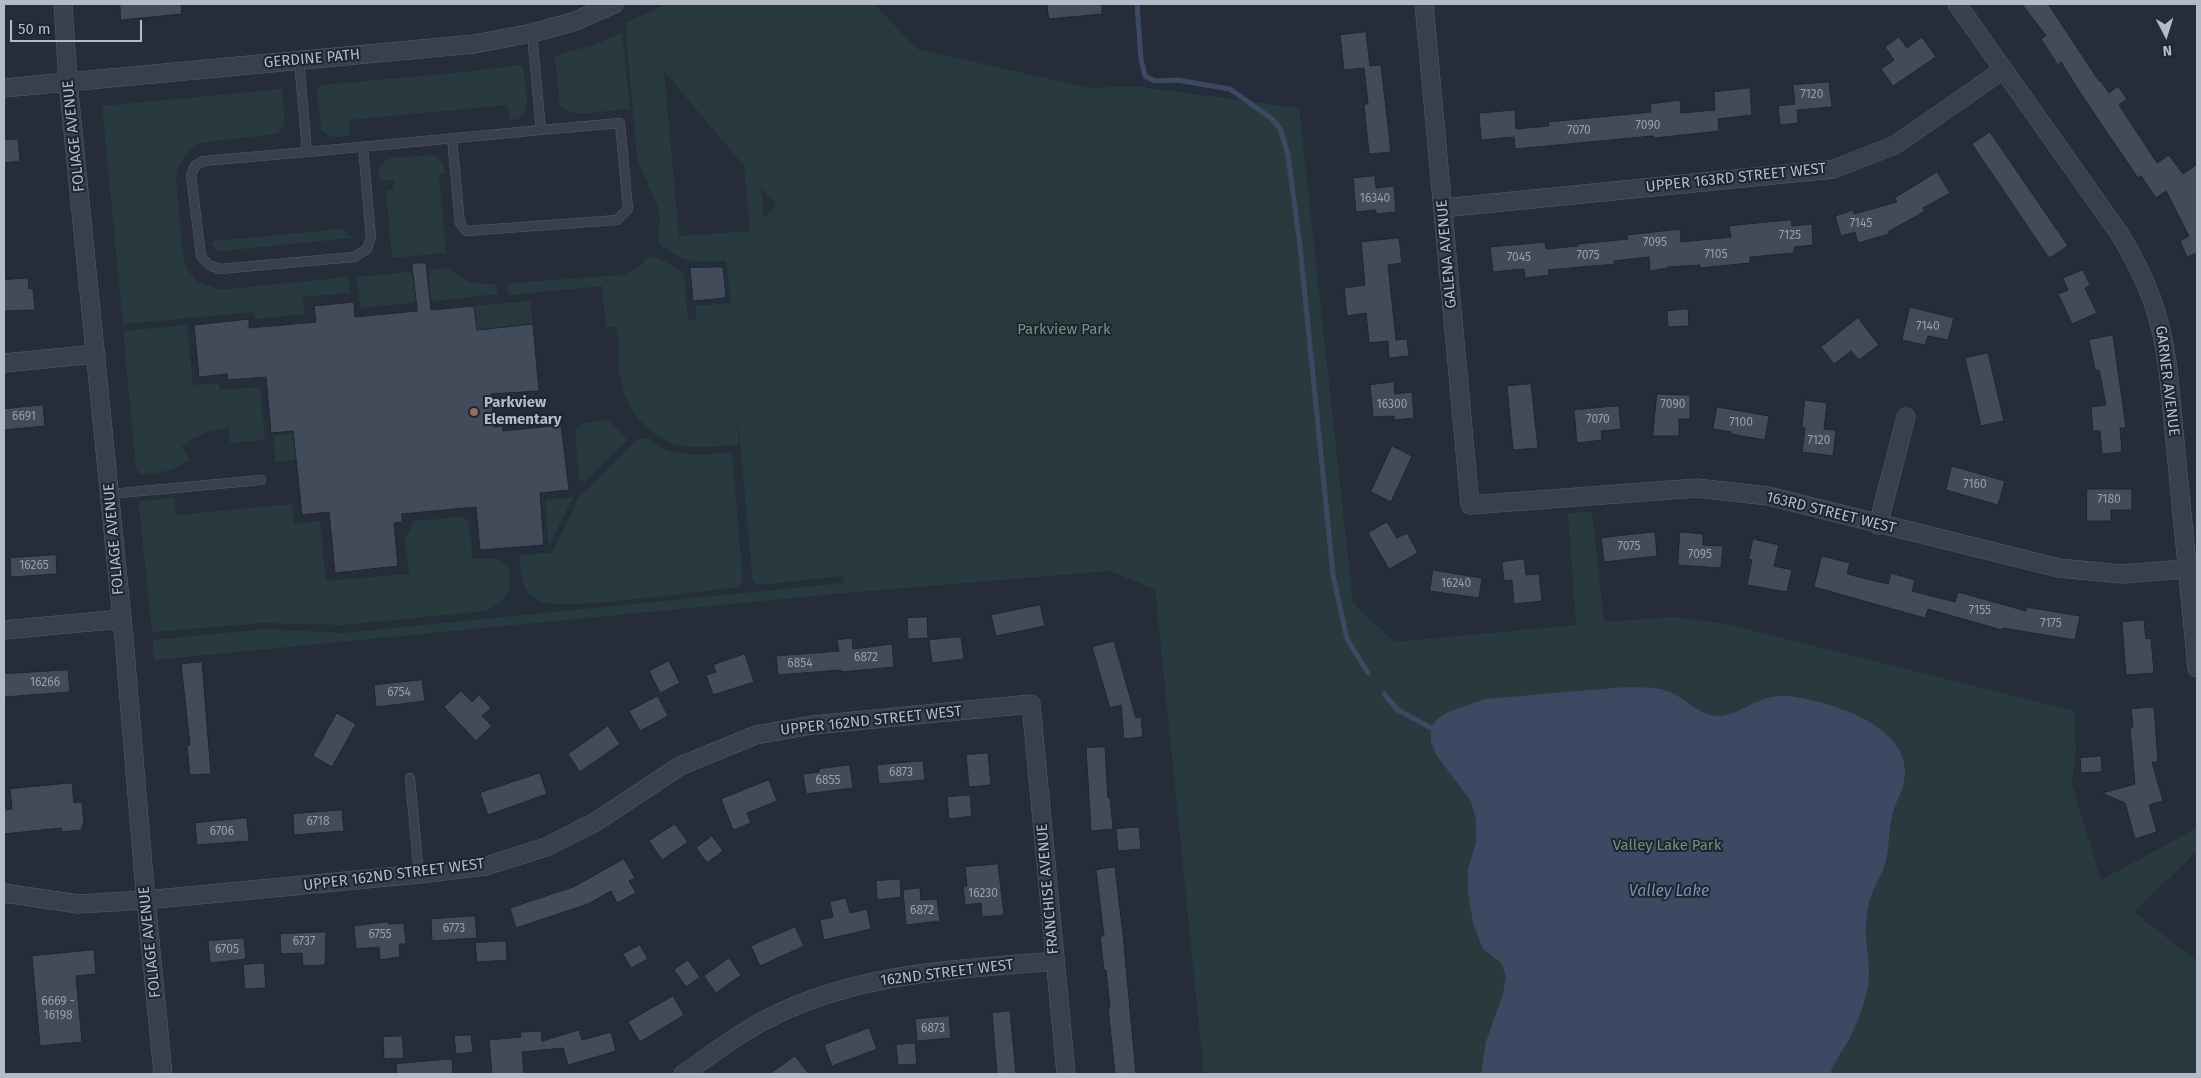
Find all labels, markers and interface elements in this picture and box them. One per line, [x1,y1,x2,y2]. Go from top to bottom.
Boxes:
scale bar [12,10,145,42]
north arrow [2141,10,2191,60]
text: 50 m [18,20,51,38]
text: N [2162,42,2173,59]
street label: GERDINE PATH [263,46,361,72]
street label: FOLIAGE AVENUE [59,79,89,193]
house number: 7120 [1801,88,1823,102]
house number: 7090 [1636,119,1660,133]
house number: 7070 [1567,124,1591,138]
street label: UPPER 163RD STREET WEST [1645,160,1827,196]
house number: 16340 [1360,192,1390,206]
street label: GALENA AVENUE [1433,199,1461,309]
house number: 7145 [1850,217,1872,231]
house number: 7125 [1779,229,1801,243]
house number: 7095 [1643,236,1667,250]
house number: 7105 [1704,248,1728,262]
house number: 7075 [1577,249,1599,263]
house number: 7045 [1507,251,1531,265]
house number: 7140 [1916,320,1940,334]
park label: Parkview Park [1017,321,1111,339]
street label: GARNER AVENUE [2151,325,2183,437]
place label: Parkview Elementary [484,394,562,429]
house number: 16300 [1377,398,1407,412]
house number: 7090 [1661,398,1685,412]
marker: Parkview Elementary [468,406,480,418]
house number: 6691 [12,410,36,424]
house number: 7070 [1586,413,1610,427]
house number: 7100 [1729,416,1753,430]
house number: 7120 [1808,434,1830,448]
house number: 7160 [1963,478,1987,492]
street label: FOLIAGE AVENUE [100,482,128,596]
street label: 163RD STREET WEST [1764,488,1898,538]
house number: 7180 [2097,493,2121,507]
house number: 7075 [1618,540,1640,554]
house number: 7095 [1688,548,1712,562]
house number: 16265 [19,559,49,573]
house number: 16240 [1441,577,1471,591]
house number: 7155 [1969,604,1991,618]
house number: 7175 [2040,617,2062,631]
house number: 6872 [854,651,878,665]
house number: 6854 [787,657,813,671]
house number: 16266 [30,676,60,690]
house number: 6754 [387,686,411,700]
street label: UPPER 162ND STREET WEST [779,703,963,739]
house number: 6873 [889,766,913,780]
house number: 6855 [816,774,840,788]
house number: 6718 [306,815,330,829]
street label: FRANCHISE AVENUE [1033,823,1063,955]
house number: 6706 [210,825,234,839]
park label: Valley Lake Park [1613,837,1721,855]
street label: UPPER 162ND STREET WEST [302,855,486,895]
water label: Valley Lake [1629,882,1709,902]
street label: FOLIAGE AVENUE [135,885,165,999]
house number: 16230 [968,887,998,901]
house number: 6872 [910,904,934,918]
house number: 6773 [443,922,465,936]
house number: 6755 [368,928,392,942]
house number: 6737 [293,935,315,949]
house number: 6705 [215,943,239,957]
street label: 162ND STREET WEST [879,956,1015,990]
house number: 6669 - 16198 [41,995,75,1023]
house number: 6873 [921,1022,945,1036]

